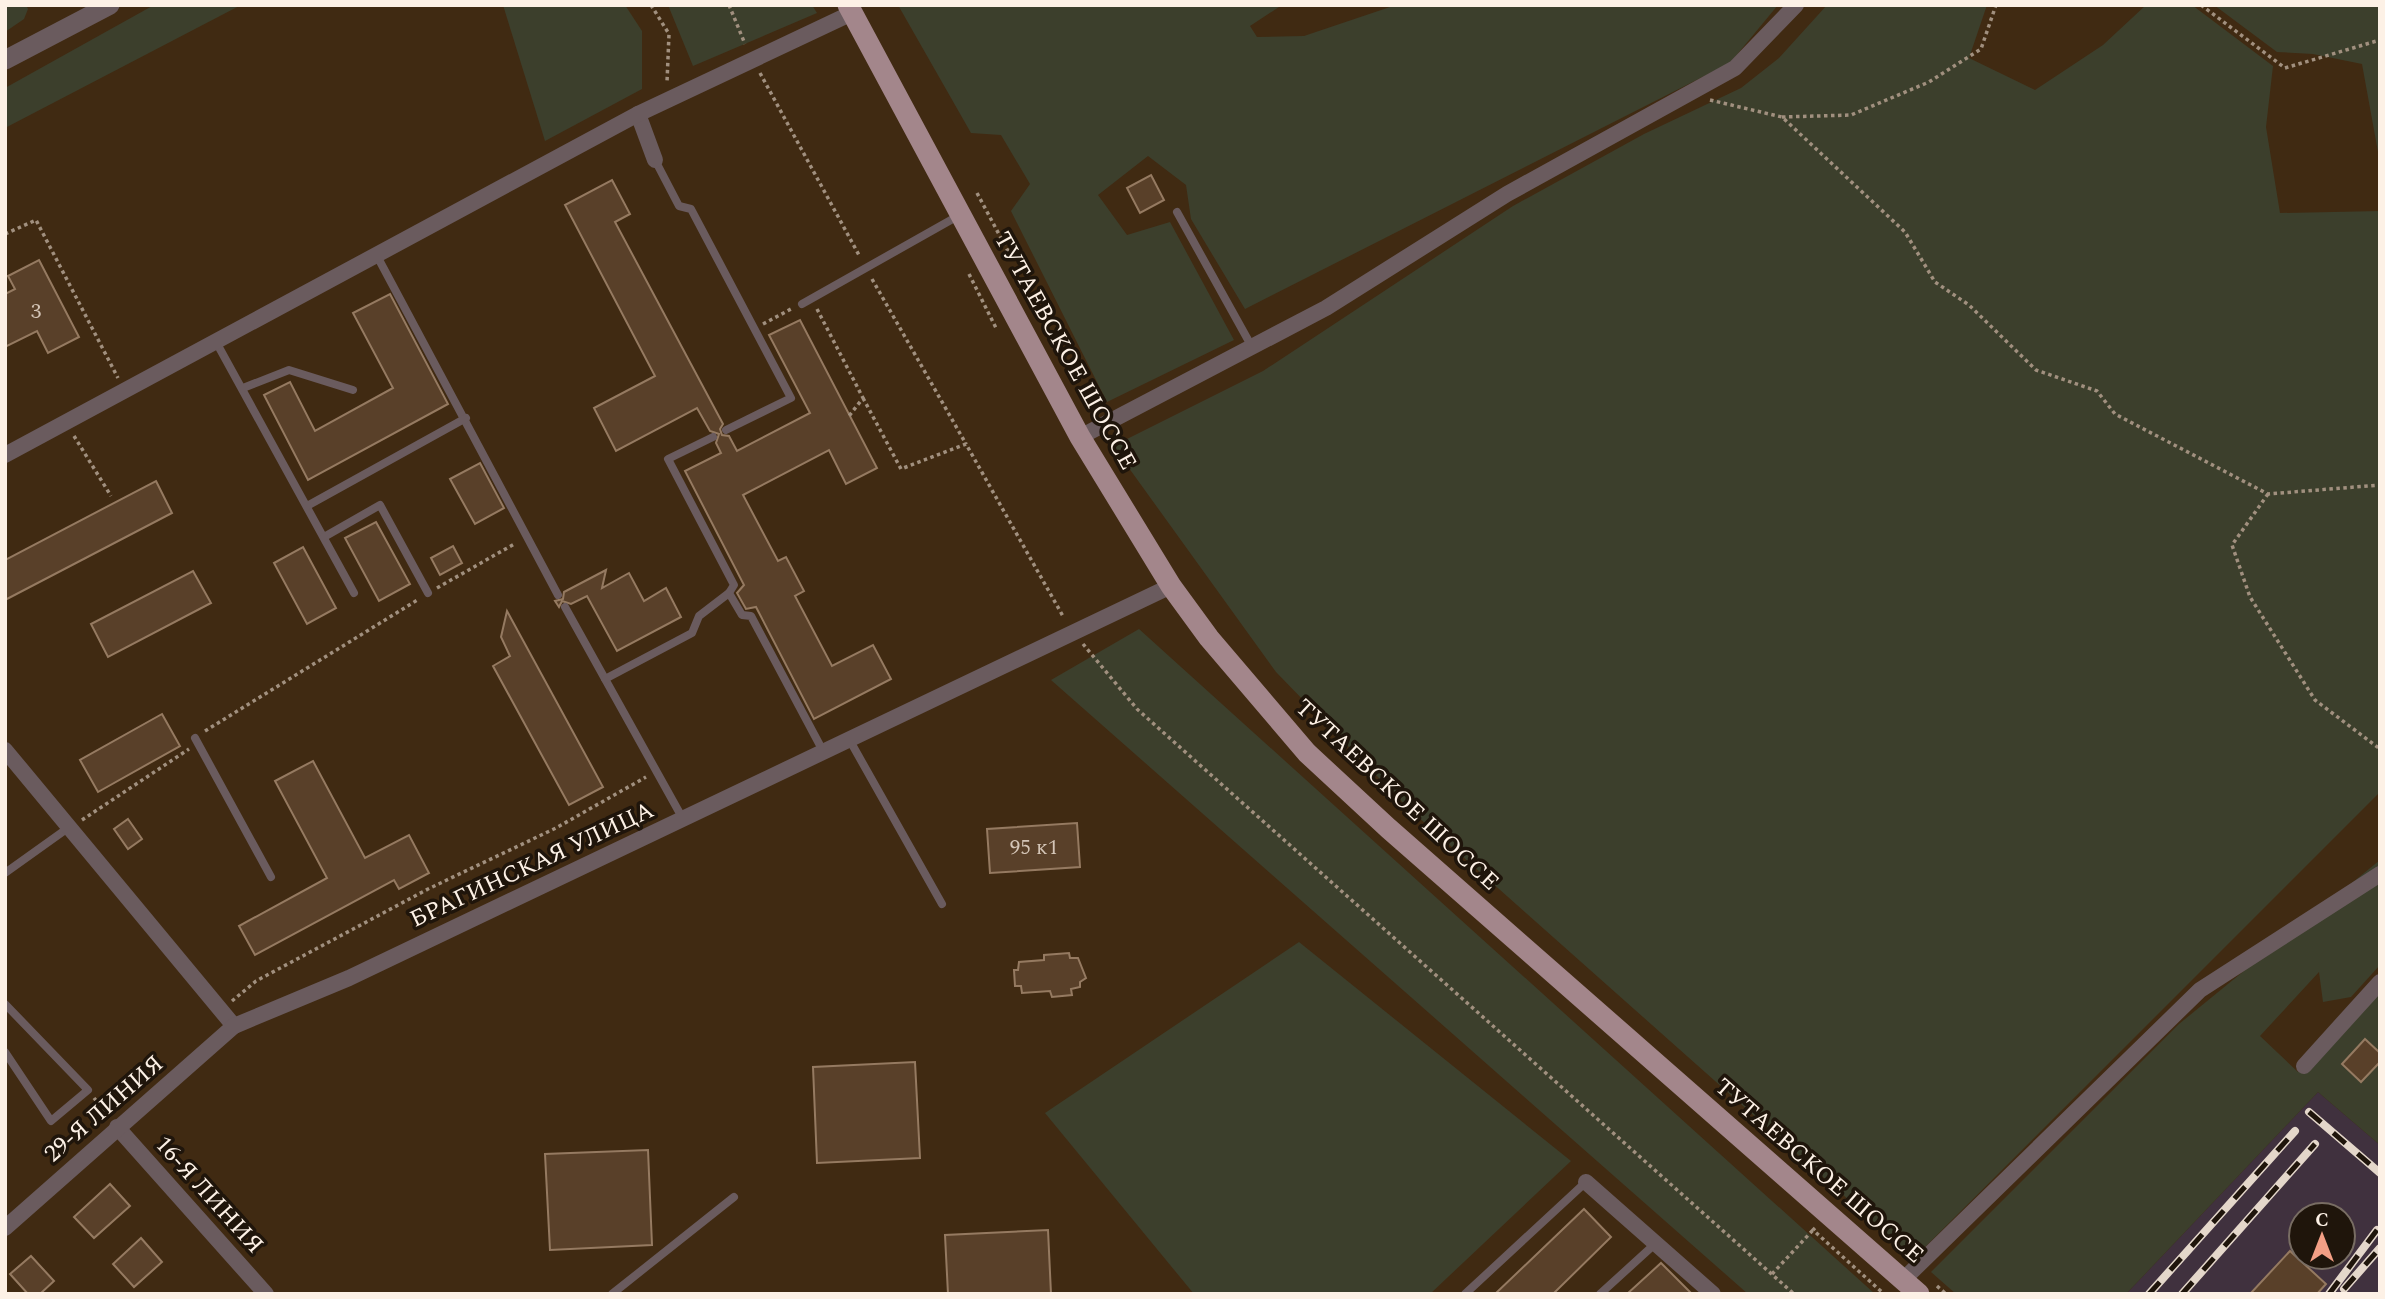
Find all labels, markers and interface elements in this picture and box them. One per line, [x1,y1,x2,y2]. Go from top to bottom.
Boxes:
street label: ТУТАЕВСКОЕ ШОССЕ [984,225,1146,477]
house number: 3 [31,296,42,328]
street label: ТУТАЕВСКОЕ ШОССЕ [1287,691,1507,899]
street label: БРАГИНСКАЯ УЛИЦА [404,793,660,937]
house number: 95 к1 [1010,832,1058,864]
street label: 29-Я ЛИНИЯ [36,1047,172,1171]
street label: ТУТАЕВСКОЕ ШОССЕ [1706,1070,1932,1272]
street label: 16-Я ЛИНИЯ [146,1128,272,1262]
north arrow [2287,1201,2357,1271]
text: С [2315,1206,2329,1235]

